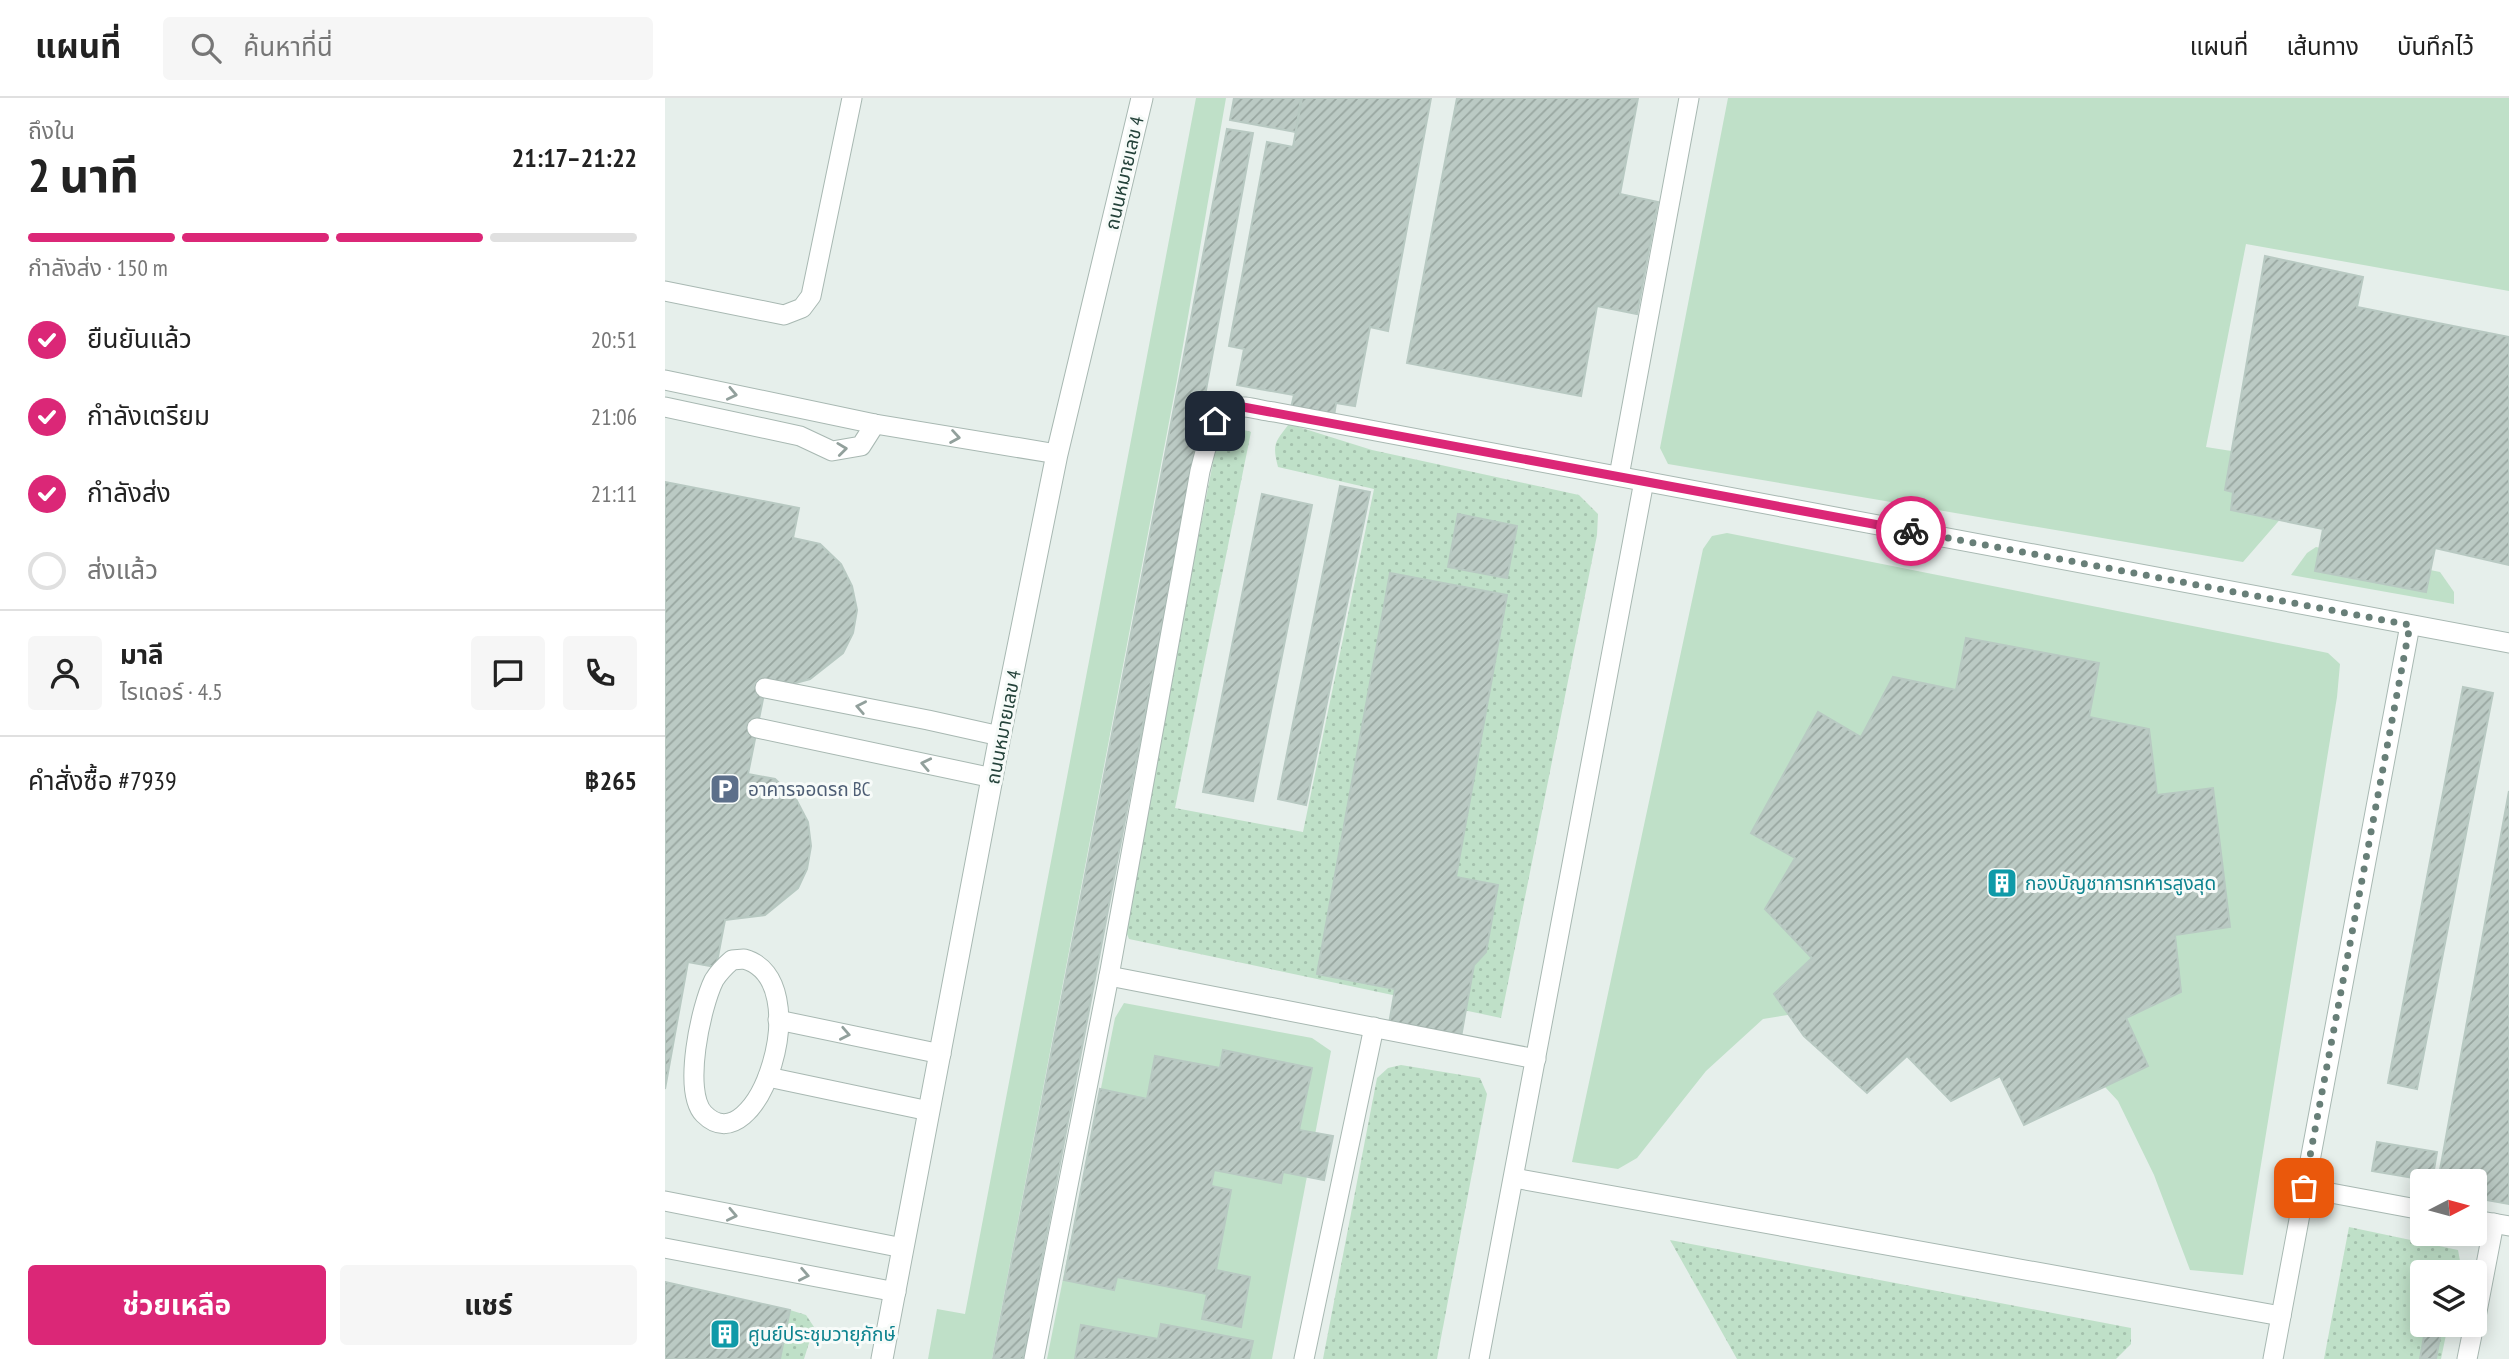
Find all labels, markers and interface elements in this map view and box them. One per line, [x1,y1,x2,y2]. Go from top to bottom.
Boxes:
search box [163,17,653,80]
text: แผนที่ [35,24,121,67]
icon: search [187,29,225,67]
text: ค้นหาที่นี่ [243,30,333,63]
text: แผนที่ [2190,31,2248,62]
text: เส้นทาง [2286,31,2359,62]
text: บันทึกไว้ [2397,31,2474,62]
street label: ถนนหมายเลข 4 [1099,113,1149,232]
text: ถึงใน [28,116,75,145]
text: 21:17–21:22 [512,141,637,174]
text: 2 นาที [28,145,139,205]
text: กำลังส่ง · 150 m [28,253,168,282]
icon: check [28,321,66,359]
text: ยืนยันแล้ว [87,322,192,355]
text: 20:51 [591,325,637,354]
one-way arrow [726,386,738,401]
pin [1185,391,1245,451]
icon: check [28,398,66,436]
text: กำลังเตรียม [87,399,210,432]
text: 21:06 [591,402,637,431]
icon: home [1196,402,1234,440]
one-way arrow [949,429,961,444]
one-way arrow [836,441,848,456]
icon: check [28,475,66,513]
text: กำลังส่ง [87,476,171,509]
text: 21:11 [591,479,637,508]
courier [1876,496,1946,566]
icon: bike [1892,512,1930,550]
text: ส่งแล้ว [87,553,158,586]
button: person [28,636,102,710]
button: chat [471,636,545,710]
button: phone [563,636,637,710]
text: มาลี [120,638,164,671]
street label: ถนนหมายเลข 4 [980,667,1026,786]
text: ไรเดอร์ · 4.5 [120,677,223,706]
one-way arrow [855,700,867,715]
one-way arrow [920,757,932,772]
text: คำสั่งซื้อ #7939 [28,764,177,797]
text: ฿265 [585,764,637,797]
parking icon: อาคารจอดรถ BC [708,772,742,806]
place label: อาคารจอดรถ BC [748,777,871,801]
building icon: กองบัญชาการทหารสูงสุด [1985,866,2019,900]
place label: กองบัญชาการทหารสูงสุด [2025,871,2216,896]
one-way arrow [839,1026,851,1041]
pin [2274,1158,2334,1218]
icon: bag [2285,1169,2323,1207]
north arrow [2410,1169,2487,1246]
map controls [2410,1169,2487,1337]
one-way arrow [726,1206,738,1221]
button: layers [2410,1260,2487,1337]
button: ช่วยเหลือ [28,1265,326,1345]
button: แชร์ [340,1265,637,1345]
one-way arrow [798,1266,810,1281]
building icon: ศูนย์ประชุมวายุภักษ์ [708,1317,742,1351]
place label: ศูนย์ประชุมวายุภักษ์ [748,1322,896,1347]

